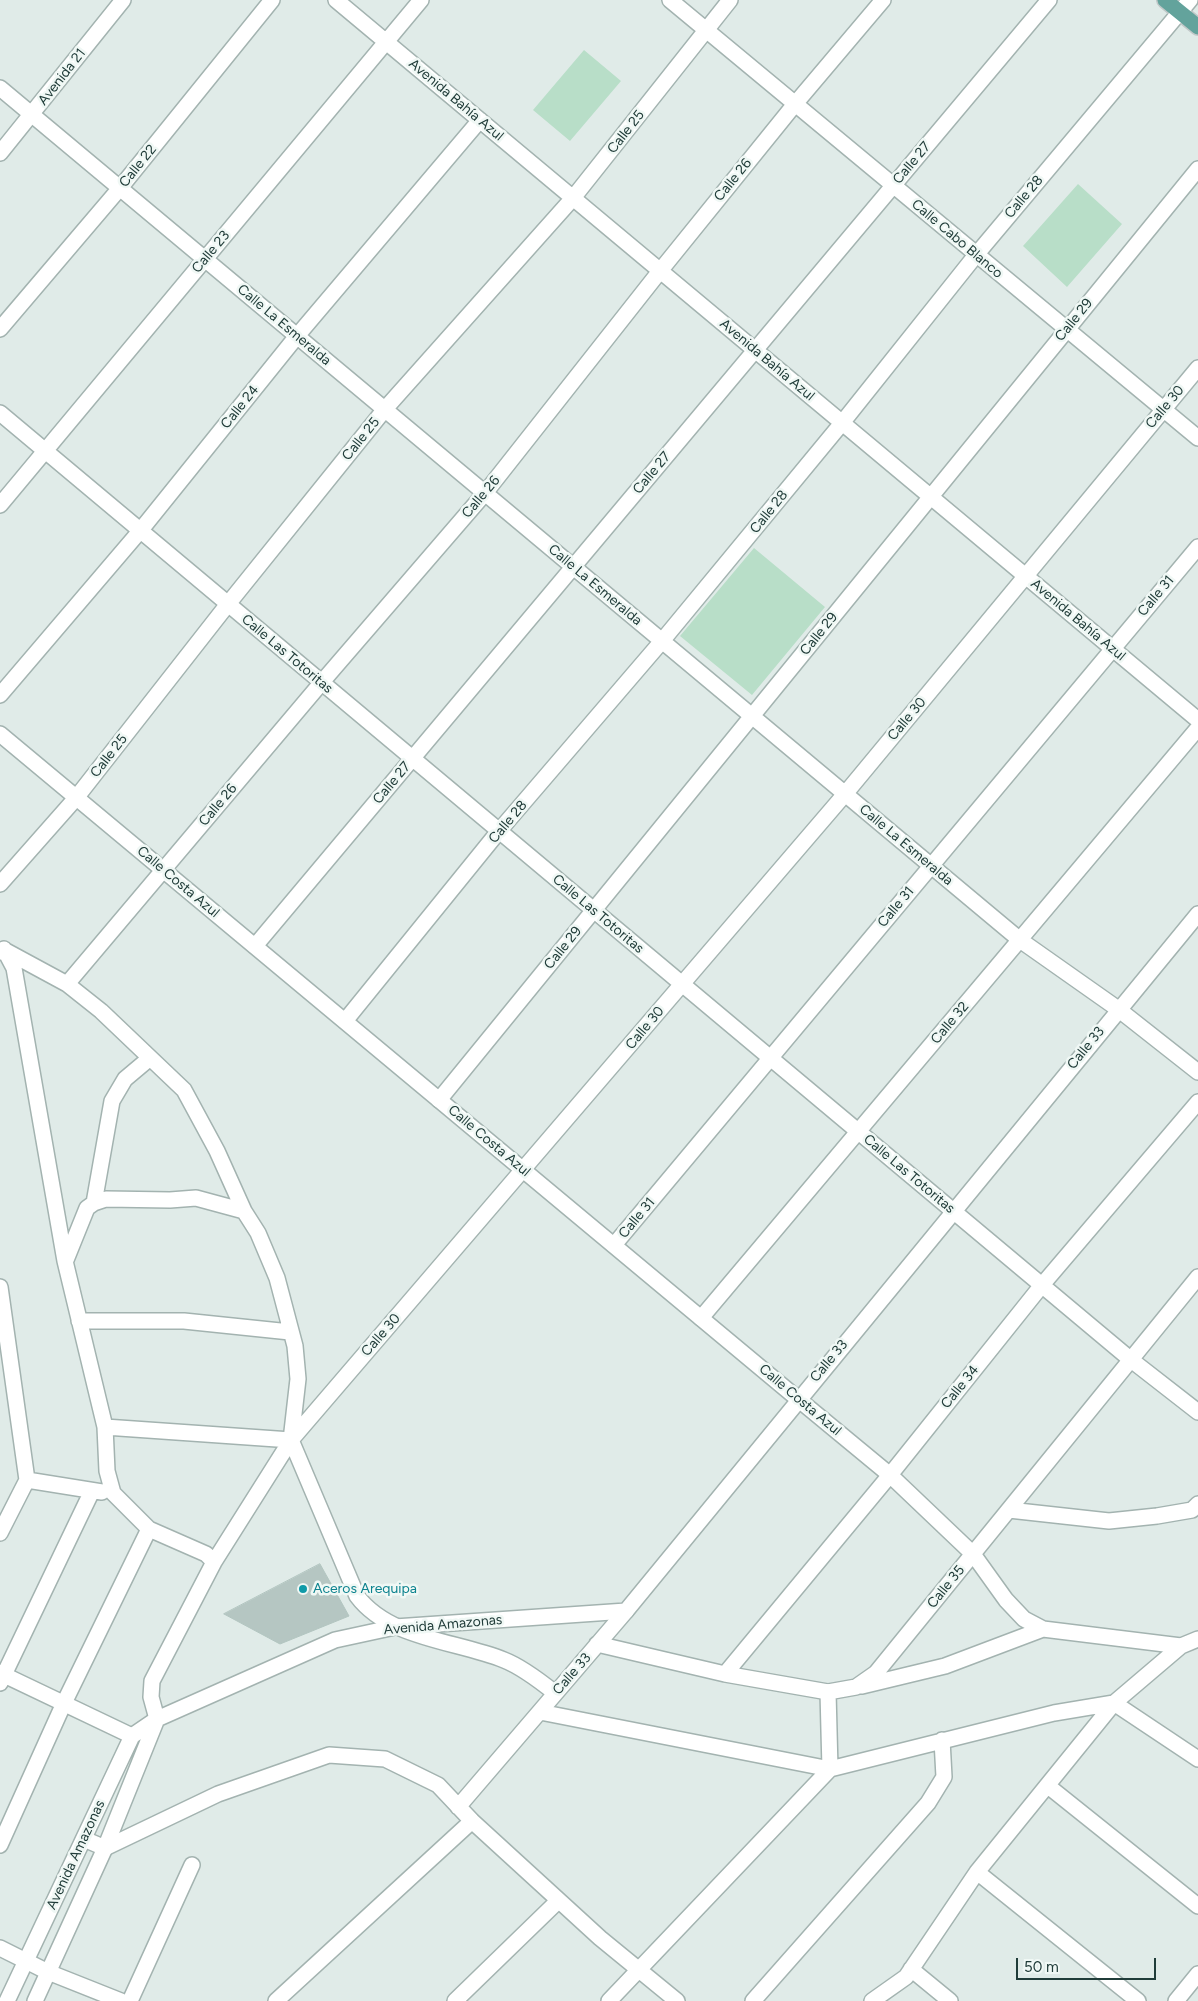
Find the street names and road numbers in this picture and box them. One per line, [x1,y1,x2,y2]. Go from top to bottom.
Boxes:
street label: Avenida 21 [35,45,89,109]
street label: Avenida Bahía Azul [405,55,507,145]
street label: Calle 25 [604,107,648,157]
street label: Calle 27 [890,139,934,187]
street label: Calle 22 [116,141,160,191]
street label: Calle 26 [711,155,755,205]
street label: Calle 28 [1001,172,1047,222]
street label: Calle Cabo Blanco [908,196,1006,282]
street label: Calle 23 [189,227,233,277]
street label: Calle La Esmeralda [234,281,334,369]
street label: Calle 29 [1052,295,1096,345]
street label: Avenida Bahía Azul [716,315,818,405]
street label: Calle 24 [217,382,263,432]
street label: Calle 30 [1142,382,1188,432]
street label: Calle 25 [339,414,383,464]
street label: Calle 27 [630,449,674,497]
street label: Calle 26 [458,472,504,522]
street label: Calle 28 [746,487,792,537]
street label: Calle La Esmeralda [545,541,645,629]
street label: Calle 31 [1134,572,1178,620]
street label: Avenida Bahía Azul [1027,575,1129,665]
street label: Calle 29 [797,609,841,659]
street label: Calle Las Totoritas [238,611,336,697]
street label: Calle 30 [884,694,930,744]
street label: Calle 25 [87,731,131,781]
street label: Calle 27 [370,759,414,807]
street label: Calle 26 [195,780,241,830]
street label: Calle 28 [485,797,531,847]
street label: Calle La Esmeralda [856,801,956,889]
street label: Calle Costa Azul [133,843,223,921]
street label: Calle Las Totoritas [549,871,647,957]
street label: Calle 31 [874,883,918,931]
street label: Calle 29 [541,923,585,973]
street label: Calle 32 [928,998,972,1048]
street label: Calle 30 [622,1003,668,1053]
street label: Calle 33 [1064,1023,1108,1073]
street label: Calle Costa Azul [444,1102,534,1180]
street label: Calle Las Totoritas [860,1131,958,1217]
street label: Calle 31 [615,1194,659,1242]
street label: Calle 30 [358,1310,404,1360]
street label: Calle 33 [807,1337,851,1385]
street label: Calle Costa Azul [755,1361,845,1439]
street label: Calle 34 [937,1362,983,1412]
street label: Calle 35 [924,1562,968,1612]
street label: Avenida Amazonas [383,1611,503,1639]
street label: Calle 33 [549,1650,595,1698]
street label: Avenida Amazonas [43,1798,109,1912]

